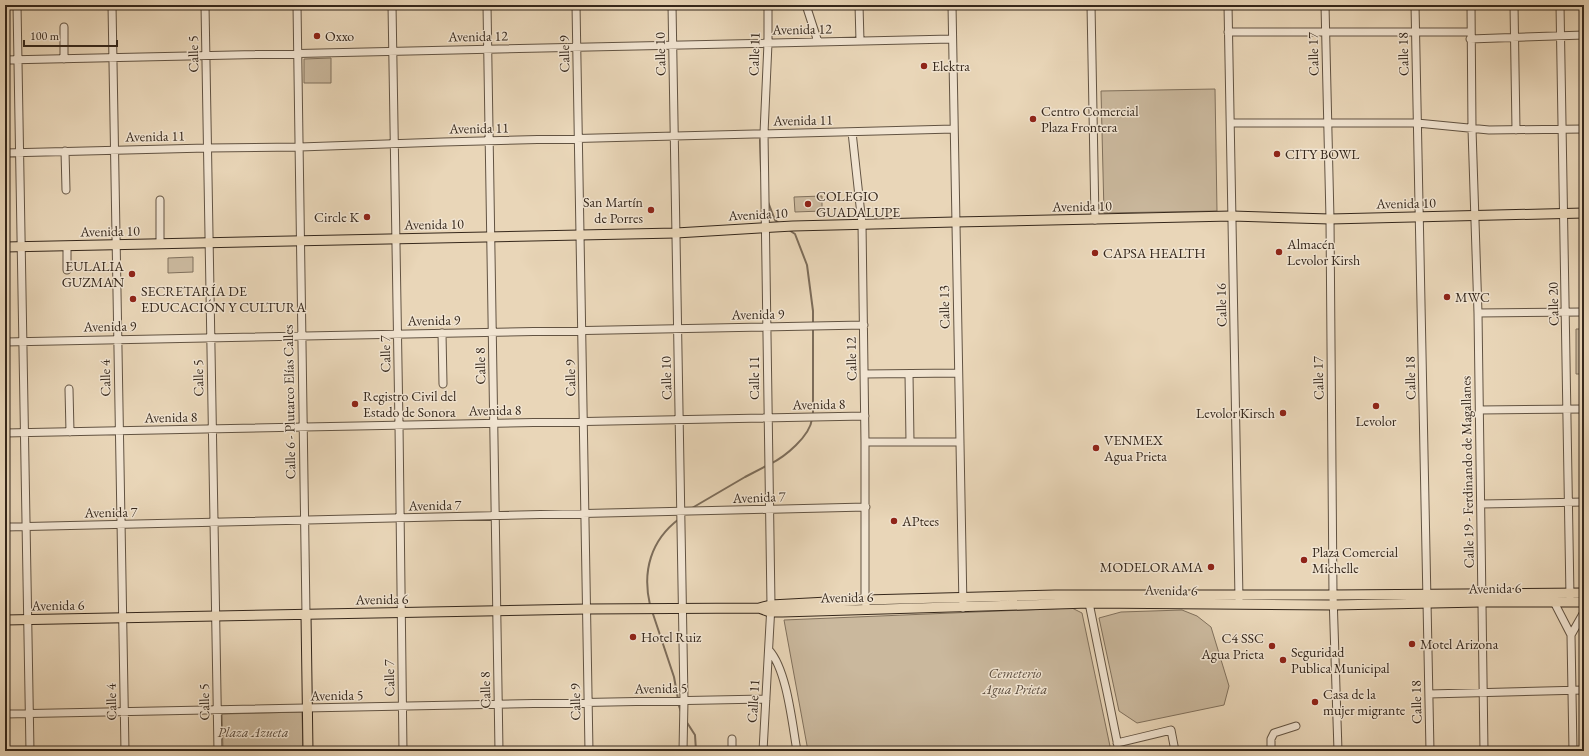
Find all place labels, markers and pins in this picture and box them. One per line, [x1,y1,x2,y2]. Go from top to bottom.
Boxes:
place label: Oxxo [325,27,354,45]
marker: Oxxo [312,31,322,41]
place label: Elektra [932,57,970,75]
marker: Elektra [919,61,929,71]
place label: Centro Comercial Plaza Frontera [1041,102,1139,136]
marker: Centro Comercial Plaza Frontera [1028,114,1038,124]
place label: CITY BOWL [1285,145,1360,163]
marker: CITY BOWL [1272,149,1282,159]
place label: COLEGIO GUADALUPE [816,187,900,221]
place label: San Martín de Porres [583,193,644,227]
marker: COLEGIO GUADALUPE [803,199,813,209]
marker: San Martín de Porres [646,205,656,215]
place label: Circle K [314,208,359,226]
marker: Circle K [362,212,372,222]
place label: Almacén Levolor Kirsh [1286,235,1360,269]
place label: CAPSA HEALTH [1103,244,1206,262]
marker: Almacén Levolor Kirsh [1274,247,1284,257]
marker: CAPSA HEALTH [1090,248,1100,258]
place label: EULALIA GUZMAN [62,257,124,291]
marker: EULALIA GUZMAN [127,269,137,279]
place label: SECRETARÍA DE EDUCACIÓN Y CULTURA [141,282,306,316]
place label: MWC [1455,288,1490,306]
marker: MWC [1442,292,1452,302]
marker: SECRETARÍA DE EDUCACIÓN Y CULTURA [128,294,138,304]
place label: Registro Civil del Estado de Sonora [363,387,457,421]
marker: Registro Civil del Estado de Sonora [350,399,360,409]
marker: Levolor [1371,401,1381,411]
place label: Levolor Kirsch [1196,404,1275,422]
marker: Levolor Kirsch [1278,408,1288,418]
place label: Levolor [1355,412,1397,430]
place label: VENMEX Agua Prieta [1103,431,1167,465]
marker: VENMEX Agua Prieta [1091,443,1101,453]
place label: APtees [901,512,940,530]
marker: APtees [889,516,899,526]
place label: Plaza Comercial Michelle [1312,543,1399,577]
marker: Plaza Comercial Michelle [1299,555,1309,565]
place label: MODELORAMA [1100,558,1203,576]
marker: MODELORAMA [1206,562,1216,572]
place label: Hotel Ruiz [641,628,702,646]
place label: C4 SSC Agua Prieta [1200,629,1264,663]
marker: Hotel Ruiz [628,632,638,642]
place label: Motel Arizona [1420,635,1499,653]
marker: Motel Arizona [1407,639,1417,649]
marker: C4 SSC Agua Prieta [1267,641,1277,651]
place label: Seguridad Publica Municipal [1291,643,1390,677]
marker: Seguridad Publica Municipal [1278,655,1288,665]
place label: Casa de la mujer migrante [1323,685,1406,719]
marker: Casa de la mujer migrante [1310,697,1320,707]

